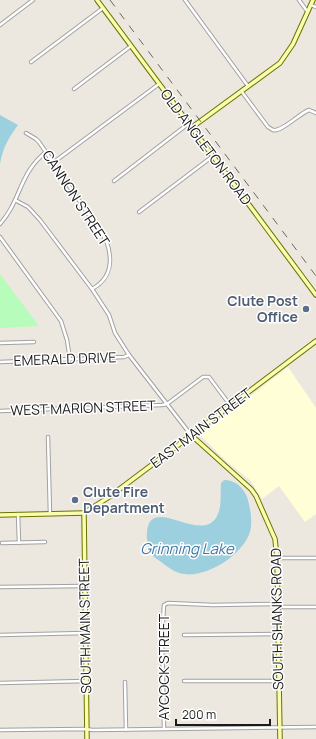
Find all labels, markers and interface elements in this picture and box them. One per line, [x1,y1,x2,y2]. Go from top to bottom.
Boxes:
street label: OLD ANGLETON ROAD [156,85,256,209]
street label: CANNON STREET [38,146,115,250]
place label: Clute Post Office [227,291,298,326]
marker: Clute Post Office [301,304,311,314]
street label: EMERALD DRIVE [13,347,117,370]
street label: EAST MAIN STREET [146,383,256,472]
street label: WEST MARION STREET [10,395,157,420]
place label: Clute Fire Department [83,482,165,517]
marker: Clute Fire Department [70,495,80,505]
water label: Grinning Lake [140,538,235,559]
street label: SOUTH SHANKS ROAD [266,548,287,690]
street label: SOUTH MAIN STREET [74,557,95,694]
street label: AYCOCK STREET [154,613,173,720]
scale bar [176,701,270,727]
text: 200 m [182,706,216,723]

